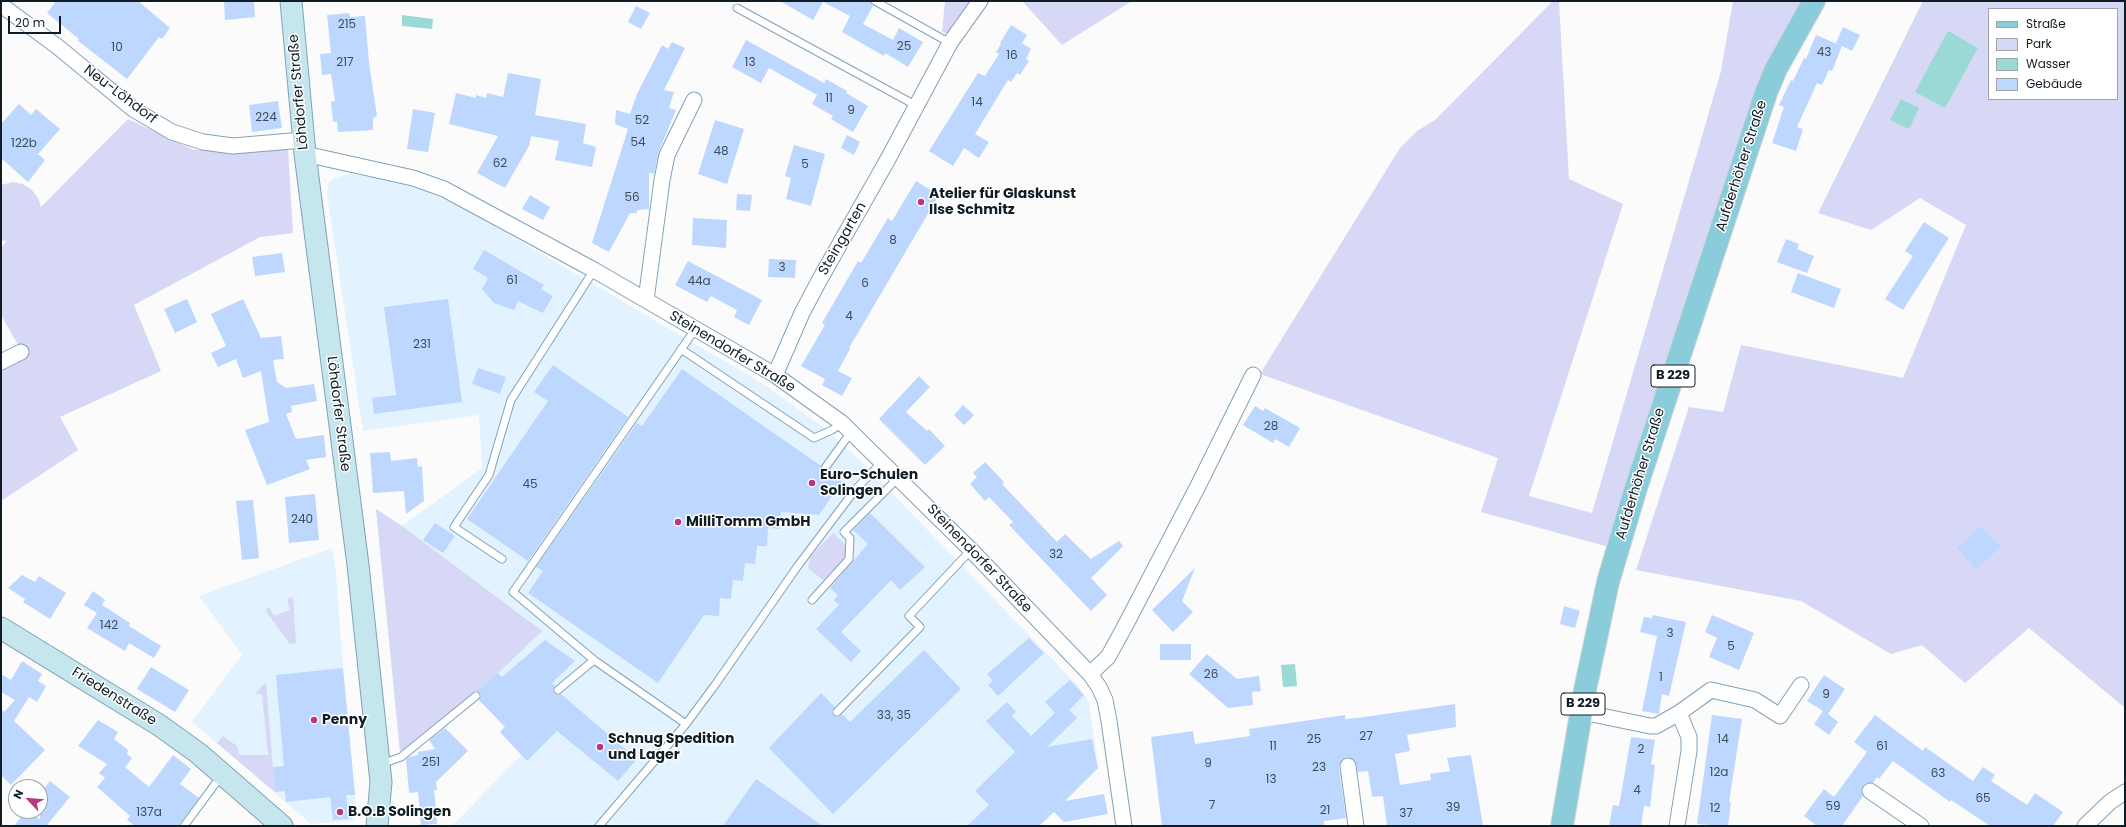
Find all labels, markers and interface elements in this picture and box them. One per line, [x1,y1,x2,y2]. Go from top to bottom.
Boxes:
scale bar [10,8,63,34]
legend [1988,8,2118,100]
text: 20 m [15,14,45,31]
text: Straße [2026,15,2066,32]
house number: 215 [338,18,356,32]
street label: Löhdorfer Straße [286,33,312,151]
text: Park [2026,35,2052,52]
house number: 25 [897,40,911,54]
house number: 10 [111,41,123,55]
house number: 43 [1817,46,1831,60]
house number: 16 [1006,49,1018,63]
text: Wasser [2026,55,2070,72]
house number: 217 [336,56,354,70]
house number: 13 [745,56,755,70]
street label: Neu-Löhdorf [80,62,160,128]
text: Gebäude [2026,75,2082,92]
house number: 11 [825,92,833,106]
house number: 14 [971,96,983,110]
street label: Aufderhöher Straße [1713,98,1771,234]
house number: 9 [847,104,855,118]
house number: 224 [255,111,277,125]
house number: 52 [635,114,649,128]
house number: 54 [630,136,646,150]
house number: 122b [11,137,37,151]
house number: 48 [713,145,729,159]
house number: 62 [493,157,507,171]
house number: 5 [801,158,809,172]
place label: Atelier für Glaskunst Ilse Schmitz [929,186,1076,218]
house number: 56 [624,191,640,205]
marker: Atelier für Glaskunst Ilse Schmitz [916,197,926,207]
street label: Steingarten [815,200,871,278]
house number: 8 [889,234,897,248]
house number: 3 [778,261,786,275]
house number: 61 [506,274,518,288]
house number: 44a [687,275,711,289]
house number: 6 [861,277,869,291]
street label: Steinendorfer Straße [666,308,798,396]
house number: 4 [845,310,853,324]
house number: 231 [413,338,431,352]
street label: Löhdorfer Straße [323,355,353,473]
road number: B 229 [1651,365,1695,387]
street label: Aufderhöher Straße [1613,406,1669,542]
house number: 28 [1264,420,1278,434]
place label: Euro-Schulen Solingen [820,467,918,500]
house number: 45 [522,478,538,492]
marker: Euro-Schulen Solingen [807,478,817,488]
street label: Steinendorfer Straße [923,501,1035,617]
house number: 240 [291,513,313,527]
place label: MilliTomm GmbH [686,514,810,530]
marker: MilliTomm GmbH [673,517,683,527]
house number: 32 [1049,548,1063,562]
house number: 142 [100,619,118,633]
house number: 3 [1666,627,1674,641]
house number: 5 [1727,640,1735,654]
street label: Friedenstraße [68,664,160,730]
house number: 26 [1204,668,1218,682]
house number: 1 [1659,671,1663,685]
house number: 9 [1822,688,1830,702]
road number: B 229 [1561,693,1605,715]
house number: 33, 35 [877,709,911,723]
place label: Penny [322,712,367,728]
marker: Penny [309,715,319,725]
house number: 27 [1359,730,1373,744]
place label: Schnug Spedition und Lager [608,731,734,764]
house number: 25 [1307,733,1321,747]
house number: 14 [1717,733,1729,747]
house number: 11 [1269,740,1277,754]
house number: 61 [1876,740,1888,754]
marker: Schnug Spedition und Lager [595,742,605,752]
house number: 2 [1638,743,1644,757]
house number: 251 [422,756,440,770]
house number: 9 [1204,757,1212,771]
house number: 23 [1312,761,1326,775]
house number: 12a [1710,766,1728,780]
house number: 63 [1931,767,1945,781]
house number: 13 [1266,773,1276,787]
north arrow [8,779,48,819]
house number: 4 [1633,784,1641,798]
text: N [9,787,27,801]
house number: 65 [1975,792,1991,806]
house number: 7 [1209,799,1215,813]
house number: 59 [1825,800,1841,814]
house number: 39 [1446,801,1460,815]
house number: 12 [1710,802,1720,816]
place label: B.O.B Solingen [348,804,451,820]
house number: 21 [1320,804,1330,818]
house number: 137a [136,806,162,820]
marker: B.O.B Solingen [335,807,345,817]
house number: 37 [1399,807,1413,821]

